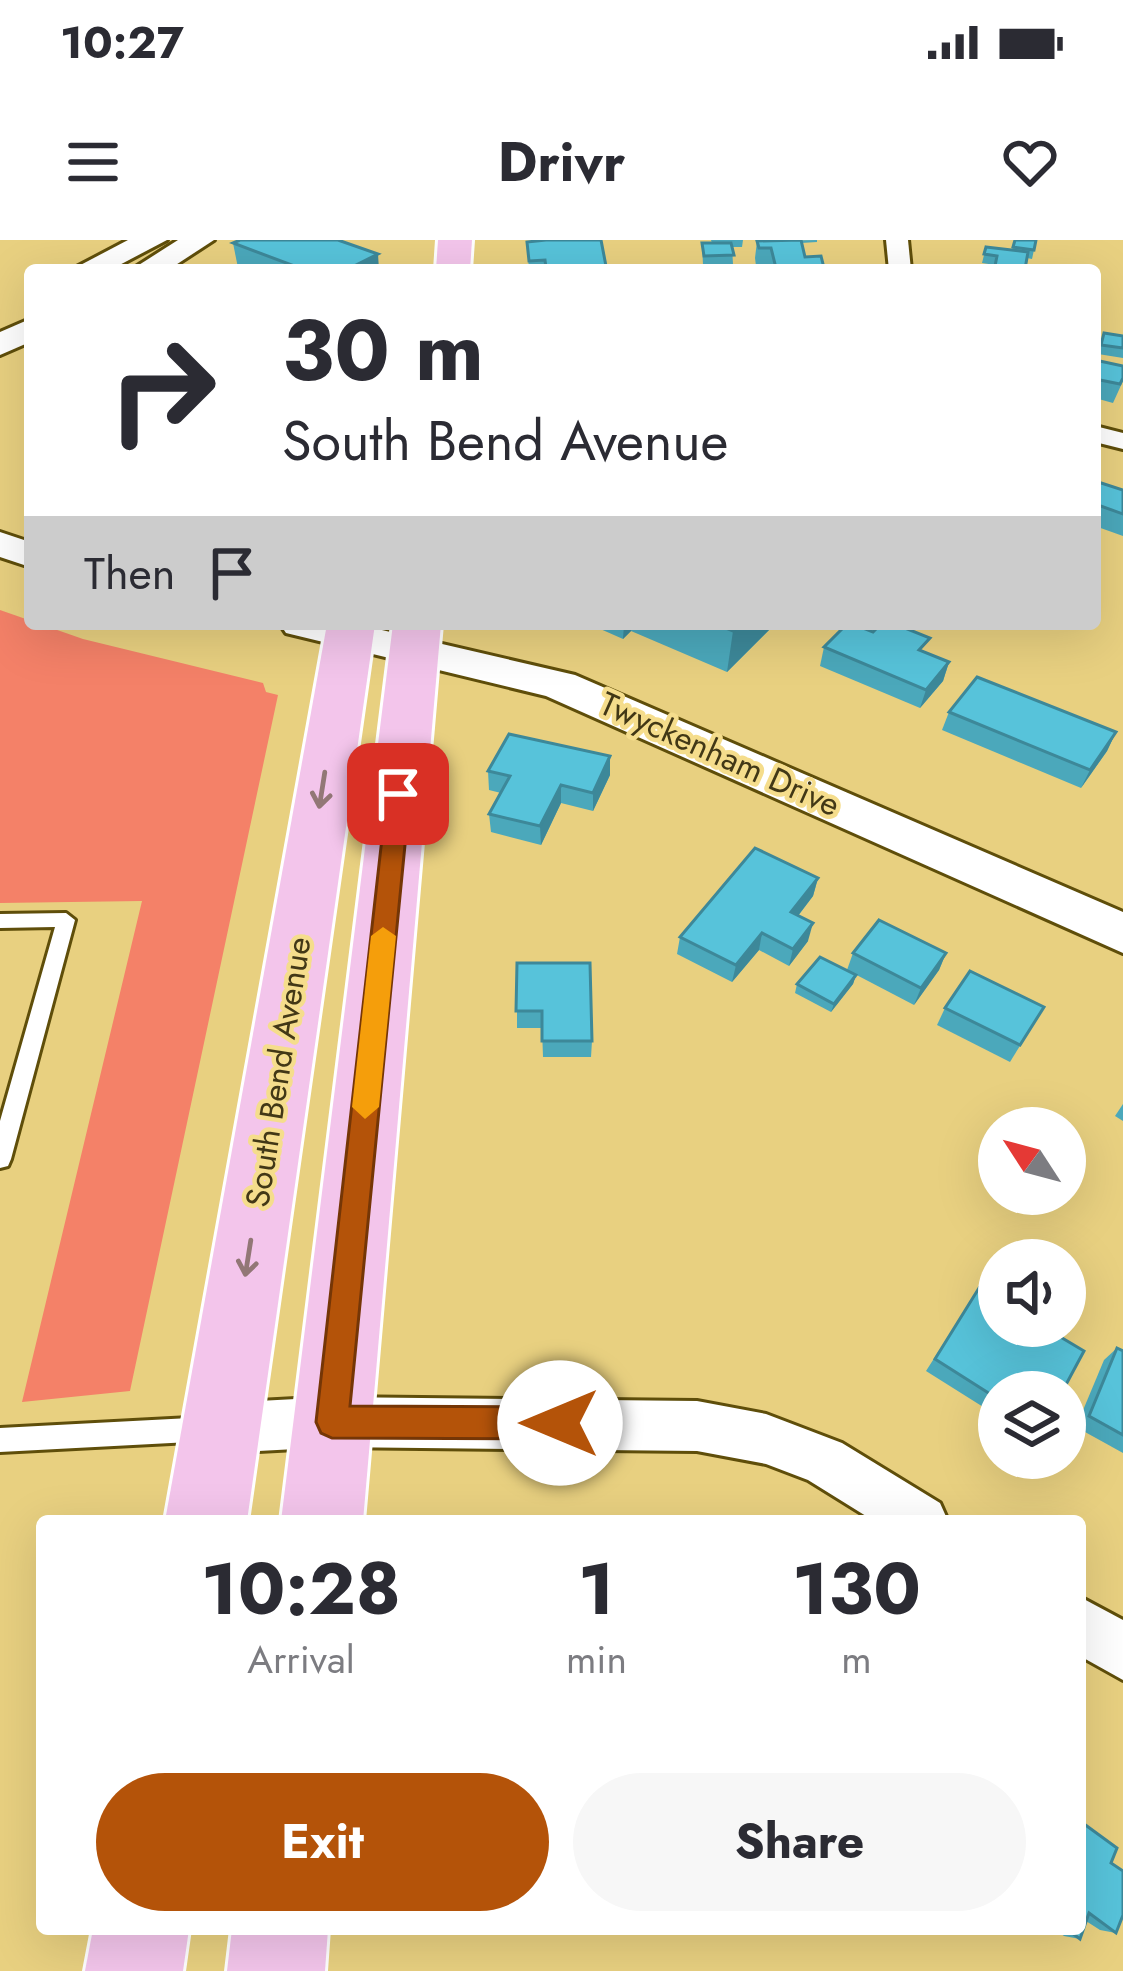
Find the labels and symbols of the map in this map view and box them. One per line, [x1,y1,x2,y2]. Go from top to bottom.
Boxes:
street label: Twyckenham Drive [593,680,847,828]
pin [347,743,449,845]
one-way arrow [310,770,333,809]
street label: South Bend Avenue [233,934,323,1210]
north arrow [978,1107,1086,1215]
one-way arrow [236,1238,259,1277]
position arrow [497,1360,623,1486]

